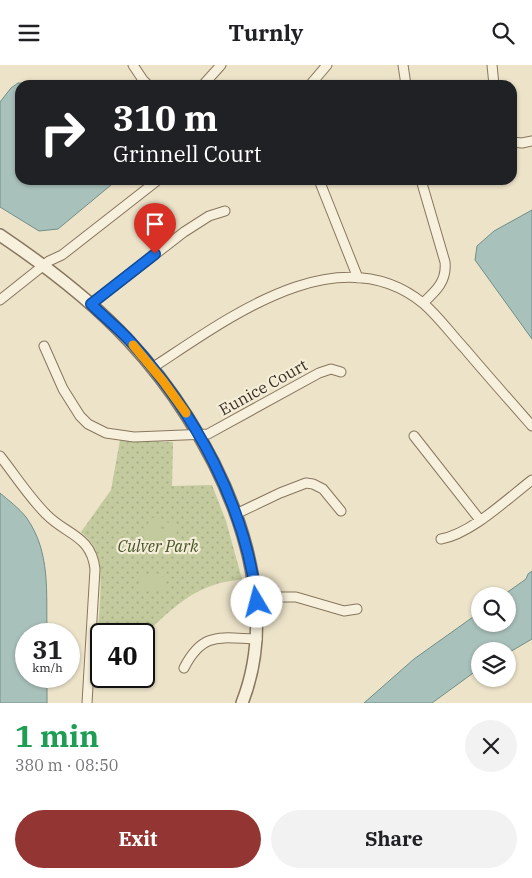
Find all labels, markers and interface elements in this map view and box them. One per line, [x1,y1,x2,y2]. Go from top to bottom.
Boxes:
text: Turnly [229,18,303,47]
icon: menu [15,19,43,47]
icon: search [489,19,517,47]
text: 310 m [113,95,218,141]
icon: right [30,100,95,165]
text: Grinnell Court [113,139,262,168]
pin [134,203,176,254]
icon: arrive [141,210,169,238]
street label: Eunice Court [215,354,311,419]
park label: Culver Park [117,536,199,556]
position arrow [230,575,282,627]
map controls [471,587,516,687]
button: search [471,587,516,632]
speed limit sign: 40 [90,623,155,688]
text: 31 [32,633,63,666]
button: layers [471,642,516,687]
text: km/h [32,660,63,675]
text: 1 min [15,716,99,755]
button: close [465,720,517,772]
text: 380 m · 08:50 [15,755,118,775]
button: Exit [15,810,261,868]
button: Share [271,810,517,868]

